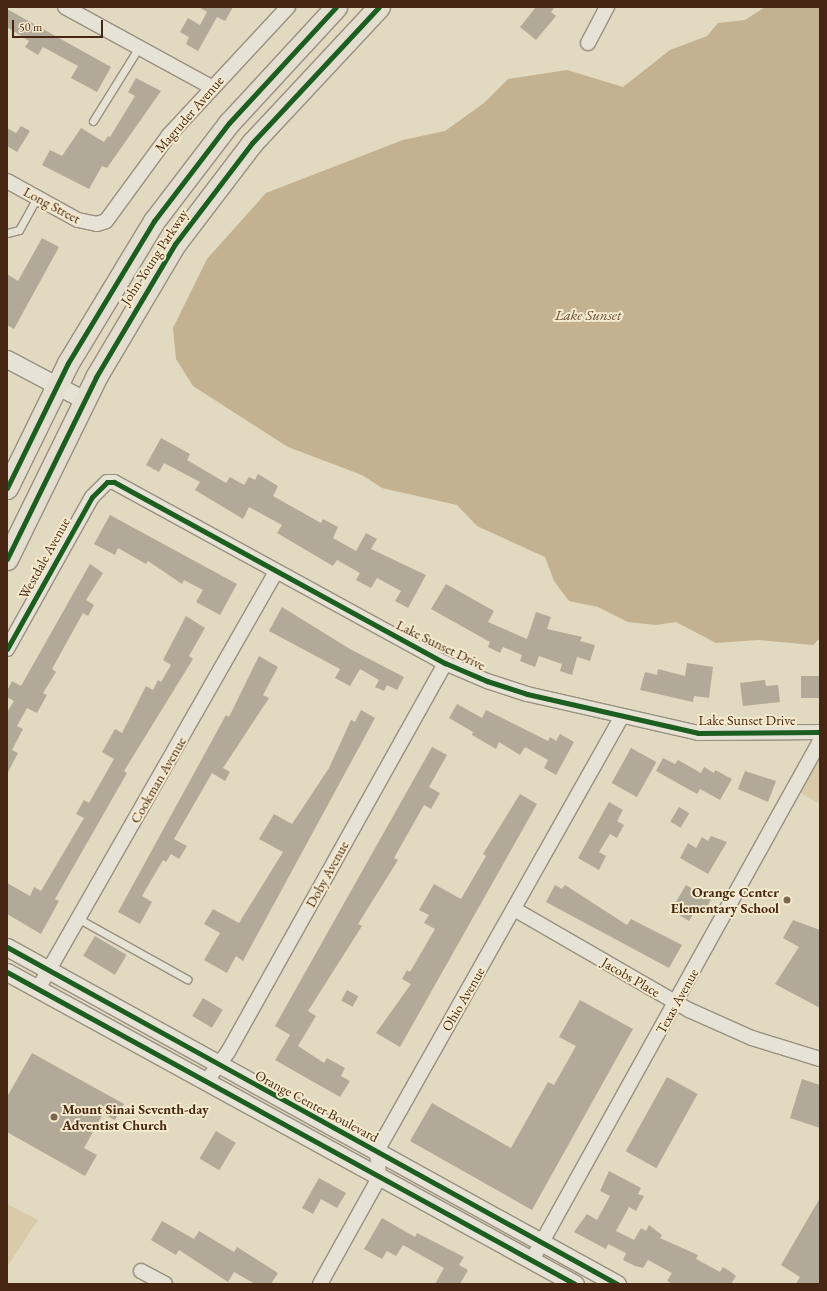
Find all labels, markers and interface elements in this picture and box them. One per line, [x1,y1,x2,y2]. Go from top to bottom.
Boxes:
scale bar [14,12,105,38]
text: 50 m [19,19,42,35]
street label: Magruder Avenue [151,72,227,156]
street label: Long Street [21,183,83,227]
street label: John Young Parkway [117,206,191,308]
water label: Lake Sunset [555,306,621,324]
street label: Westdale Avenue [15,514,73,602]
street label: Lake Sunset Drive [394,616,488,674]
street label: Lake Sunset Drive [699,712,795,728]
street label: Cookman Avenue [126,734,190,826]
street label: Doby Avenue [302,838,352,910]
place label: Orange Center Elementary School [671,884,779,916]
marker: Orange Center Elementary School [782,895,792,905]
street label: Jacobs Place [599,954,663,1000]
street label: Ohio Avenue [438,964,488,1034]
street label: Texas Avenue [652,965,702,1037]
street label: Orange Center Boulevard [252,1066,382,1146]
place label: Mount Sinai Seventh-day Adventist Church [62,1101,209,1134]
marker: Mount Sinai Seventh-day Adventist Church [49,1112,59,1122]

